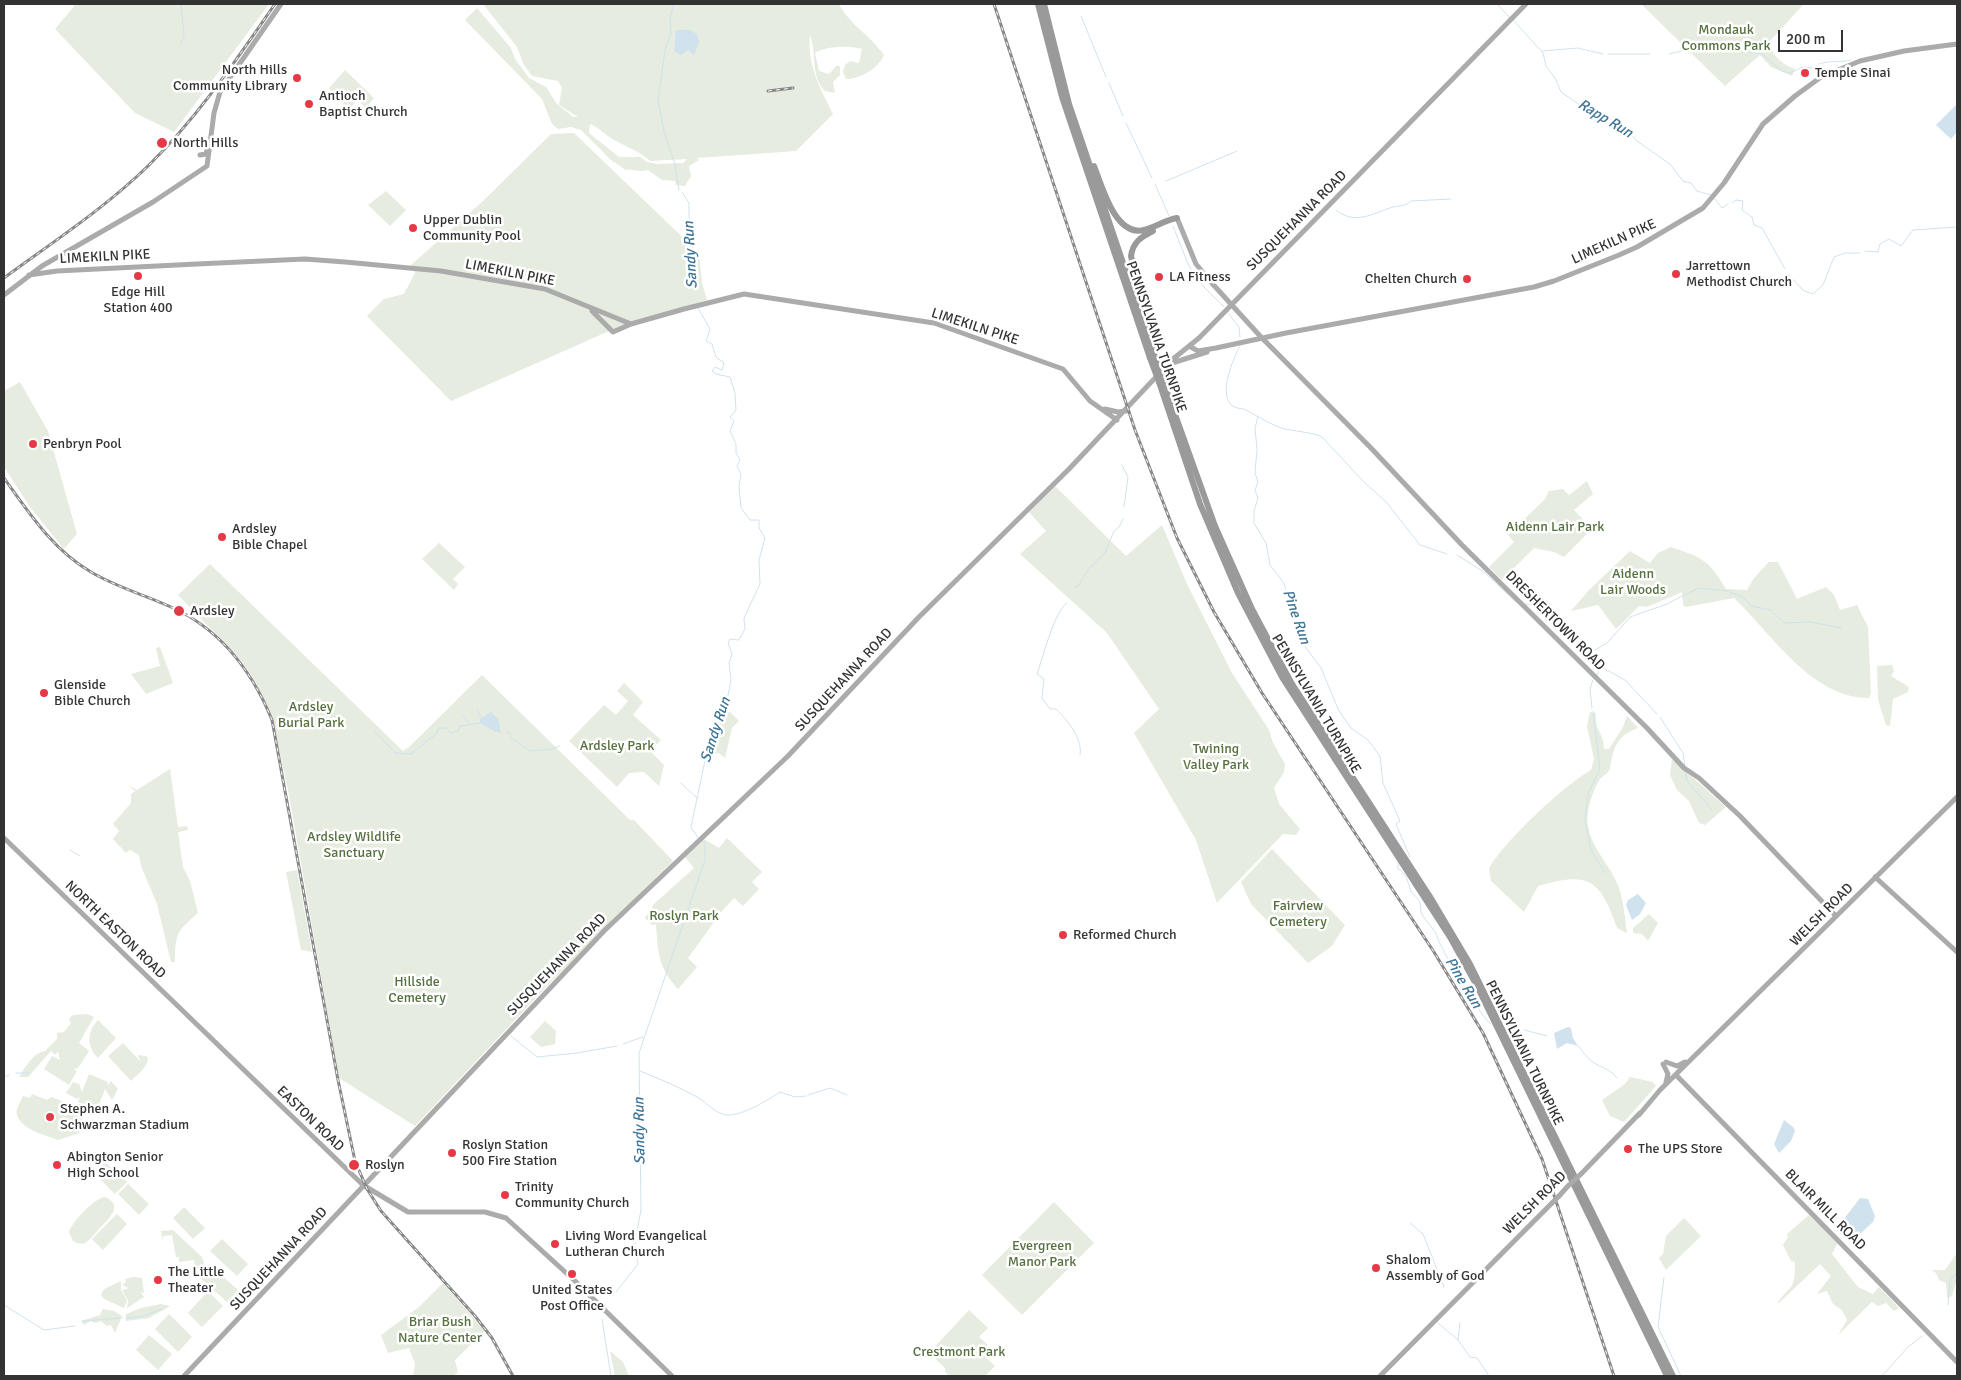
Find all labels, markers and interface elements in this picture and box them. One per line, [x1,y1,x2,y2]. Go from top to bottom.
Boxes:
scale bar [1781,20,1846,52]
park label: Mondauk Commons Park [1682,22,1770,54]
text: 200 m [1786,30,1826,48]
place label: North Hills Community Library [173,62,287,94]
place label: Temple Sinai [1815,65,1890,81]
marker: Temple Sinai [1799,67,1811,79]
marker: North Hills Community Library [291,72,303,84]
place label: Antioch Baptist Church [319,88,408,120]
water label: Rapp Run [1574,96,1636,142]
marker: Antioch Baptist Church [303,98,315,110]
place label: North Hills [173,135,238,151]
marker: North Hills [155,136,169,150]
street label: SUSQUEHANNA ROAD [1243,167,1351,275]
place label: Upper Dublin Community Pool [423,212,521,244]
street label: LIMEKILN PIKE [1569,216,1659,268]
water label: Sandy Run [680,221,702,289]
marker: Upper Dublin Community Pool [407,222,419,234]
street label: LIMEKILN PIKE [59,246,151,268]
street label: LIMEKILN PIKE [464,256,556,290]
place label: Jarrettown Methodist Church [1686,258,1792,290]
street label: PENNSYLVANIA TURNPIKE [1122,259,1190,415]
marker: Jarrettown Methodist Church [1670,268,1682,280]
place label: LA Fitness [1169,269,1231,285]
marker: Edge Hill Station 400 [132,270,144,282]
marker: LA Fitness [1153,271,1165,283]
place label: Chelten Church [1365,271,1457,287]
marker: Chelten Church [1461,273,1473,285]
place label: Edge Hill Station 400 [103,284,173,316]
street label: LIMEKILN PIKE [929,305,1021,349]
place label: Penbryn Pool [43,436,122,452]
marker: Penbryn Pool [27,438,39,450]
park label: Aidenn Lair Park [1506,519,1604,535]
place label: Ardsley Bible Chapel [232,521,307,554]
marker: Ardsley Bible Chapel [216,531,228,543]
park label: Aidenn Lair Woods [1600,566,1666,598]
street label: DRESHERTOWN ROAD [1502,568,1608,674]
water label: Pine Run [1278,587,1314,647]
place label: Ardsley [190,603,234,619]
marker: Ardsley [172,604,186,618]
street label: SUSQUEHANNA ROAD [792,625,896,735]
street label: PENNSYLVANIA TURNPIKE [1268,631,1364,777]
place label: Glenside Bible Church [54,677,131,710]
marker: Glenside Bible Church [38,687,50,699]
water label: Sandy Run [697,695,735,765]
park label: Ardsley Burial Park [278,699,344,732]
park label: Ardsley Park [580,738,654,754]
park label: Twining Valley Park [1183,741,1249,774]
park label: Ardsley Wildlife Sanctuary [307,829,401,862]
street label: NORTH EASTON ROAD [61,878,169,982]
street label: WELSH ROAD [1787,880,1857,950]
park label: Fairview Cemetery [1269,898,1327,930]
park label: Roslyn Park [649,908,719,924]
street label: SUSQUEHANNA ROAD [504,911,610,1019]
place label: Reformed Church [1073,927,1177,943]
marker: Reformed Church [1057,929,1069,941]
water label: Pine Run [1441,954,1485,1012]
park label: Hillside Cemetery [388,974,446,1006]
street label: PENNSYLVANIA TURNPIKE [1482,978,1566,1128]
street label: EASTON ROAD [273,1083,347,1155]
water label: Sandy Run [630,1097,650,1165]
place label: Stephen A. Schwarzman Stadium [60,1101,189,1134]
marker: Stephen A. Schwarzman Stadium [44,1111,56,1123]
place label: Roslyn Station 500 Fire Station [462,1137,557,1170]
place label: The UPS Store [1638,1141,1722,1157]
marker: The UPS Store [1622,1143,1634,1155]
marker: Roslyn Station 500 Fire Station [446,1147,458,1159]
place label: Abington Senior High School [67,1149,163,1182]
place label: Roslyn [365,1157,405,1173]
marker: Roslyn [347,1158,361,1172]
marker: Abington Senior High School [51,1159,63,1171]
street label: BLAIR MILL ROAD [1781,1166,1869,1254]
street label: WELSH ROAD [1500,1168,1570,1238]
place label: Trinity Community Church [515,1179,629,1212]
marker: Trinity Community Church [499,1189,511,1201]
street label: SUSQUEHANNA ROAD [227,1204,331,1314]
place label: Living Word Evangelical Lutheran Church [565,1228,707,1260]
marker: Living Word Evangelical Lutheran Church [549,1238,561,1250]
park label: Evergreen Manor Park [1008,1238,1076,1270]
place label: Shalom Assembly of God [1386,1252,1485,1284]
marker: Shalom Assembly of God [1370,1262,1382,1274]
place label: The Little Theater [168,1264,224,1296]
marker: United States Post Office [566,1268,578,1280]
marker: The Little Theater [152,1274,164,1286]
place label: United States Post Office [532,1282,612,1314]
park label: Briar Bush Nature Center [398,1314,482,1346]
park label: Crestmont Park [913,1344,1005,1360]

